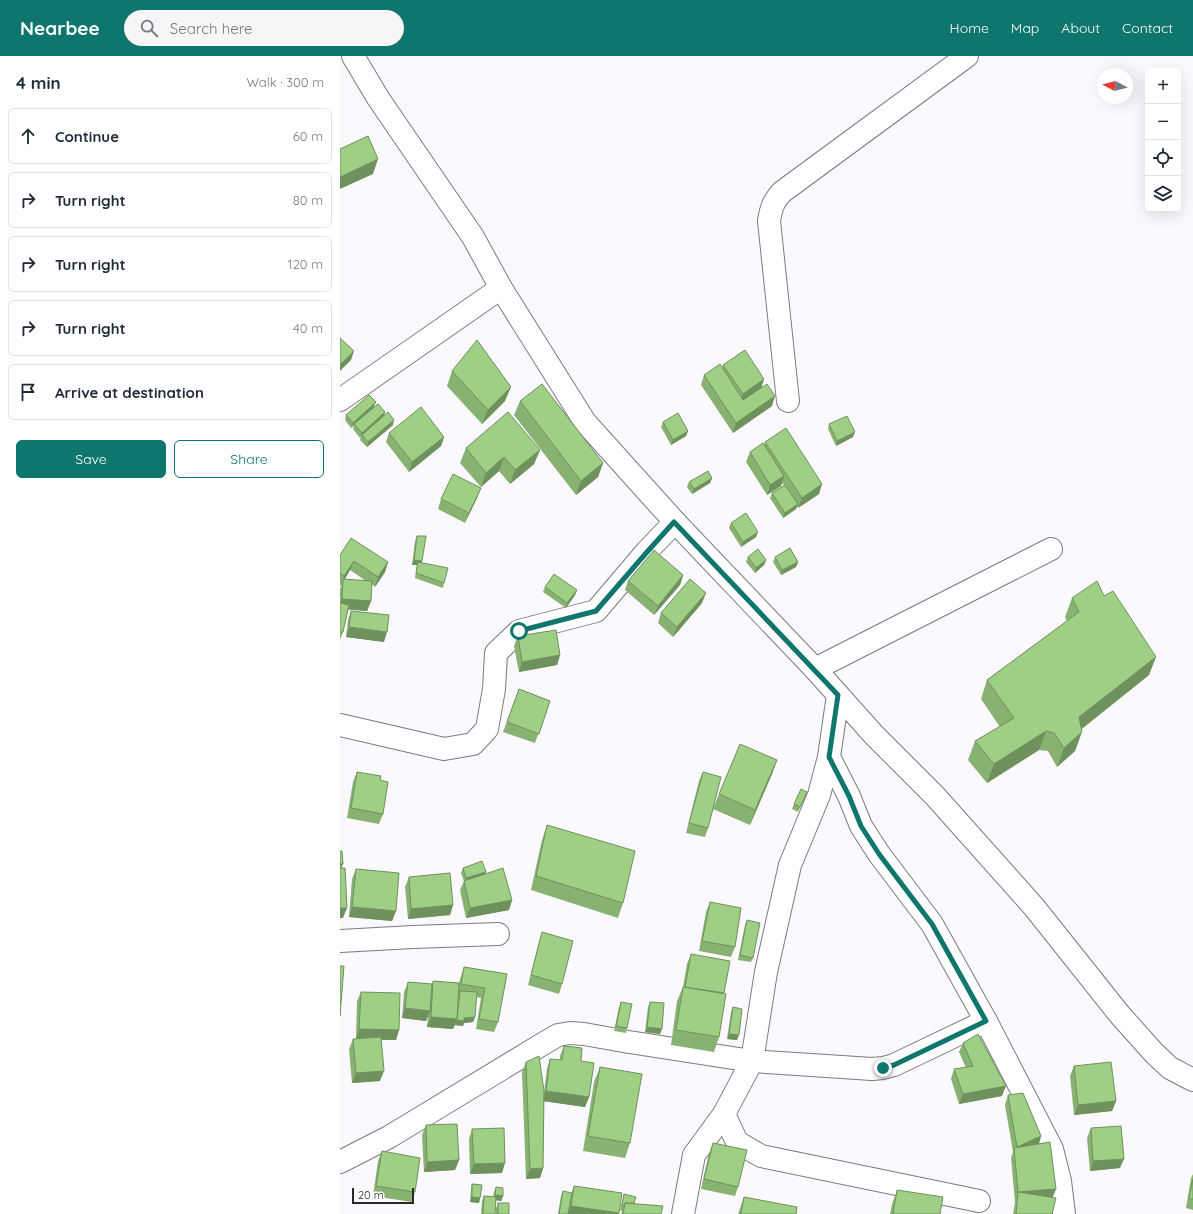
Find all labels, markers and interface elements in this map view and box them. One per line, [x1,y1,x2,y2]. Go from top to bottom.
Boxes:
search box [124,10,404,46]
text: Nearbee [20,16,100,40]
icon: search [138,17,160,39]
text: Search here [170,19,253,38]
text: Home [950,19,989,37]
text: Map [1011,19,1039,37]
text: About [1061,19,1100,37]
text: Contact [1122,19,1173,37]
north arrow [1097,68,1133,104]
map controls [1145,68,1181,212]
button: + [1145,68,1181,104]
text: 4 min [16,72,61,93]
text: Walk · 300 m [246,74,324,90]
button: − [1145,104,1181,140]
icon: ahead [17,125,39,147]
text: Continue [55,127,119,146]
text: 60 m [293,128,323,144]
button: locate [1145,140,1181,176]
button: layers [1145,176,1181,212]
icon: right [17,189,39,211]
text: Turn right [55,191,126,210]
text: 80 m [293,192,323,208]
icon: right [17,253,39,275]
text: Turn right [55,255,126,274]
text: 120 m [288,256,323,272]
icon: right [17,317,39,339]
text: Turn right [55,319,126,338]
text: 40 m [293,320,323,336]
icon: arrive [17,381,39,403]
text: Arrive at destination [55,383,204,402]
button: Save [16,440,166,478]
button: Share [174,440,324,478]
route start [510,622,528,640]
route end [874,1059,892,1077]
scale bar [352,1186,414,1205]
text: 20 m [358,1188,384,1202]

